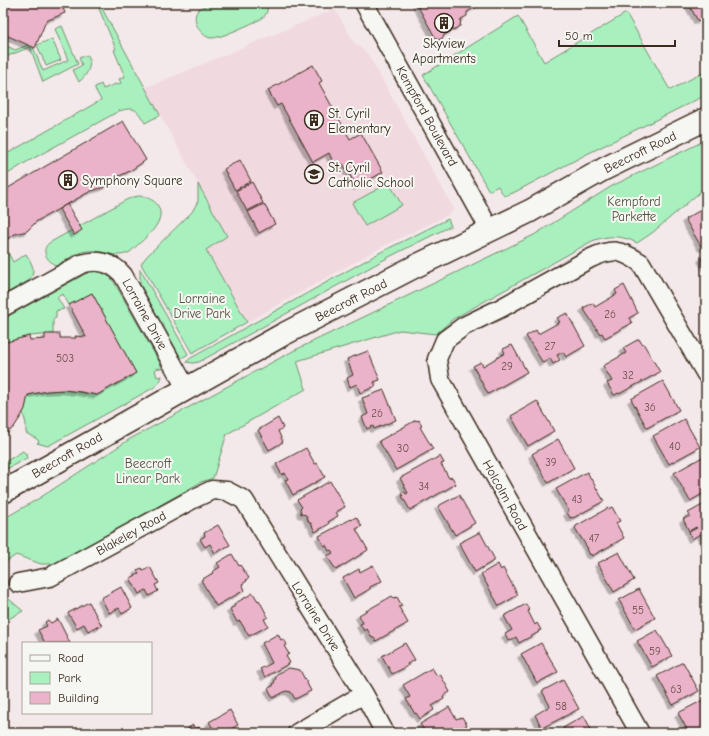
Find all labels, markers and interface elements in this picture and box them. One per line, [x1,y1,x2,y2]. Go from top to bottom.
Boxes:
building icon: Skyview Apartments [433,12,455,34]
scale bar [559,22,675,48]
text: 50 m [565,29,593,43]
place label: Skyview Apartments [412,36,476,66]
street label: Kempford Boulevard [393,63,461,169]
place label: St. Cyril Elementary [328,106,391,136]
building icon: St. Cyril Elementary [303,109,325,131]
street label: Beecroft Road [601,128,679,176]
place label: St. Cyril Catholic School [328,160,414,190]
school or university icon: St. Cyril Catholic School [303,163,325,185]
building icon: Symphony Square [57,169,79,191]
place label: Symphony Square [82,173,183,188]
park label: Kempford Parkette [607,194,661,224]
street label: Beecroft Road [312,275,390,325]
street label: Lorraine Drive [119,276,171,353]
park label: Lorraine Drive Park [173,291,231,321]
house number: 26 [604,308,616,321]
house number: 27 [545,340,555,353]
house number: 503 [56,352,74,365]
house number: 29 [501,360,513,373]
house number: 32 [622,369,634,382]
house number: 36 [644,401,656,414]
house number: 26 [371,407,383,420]
street label: Beecroft Road [29,429,105,481]
house number: 40 [669,440,681,453]
house number: 30 [397,442,409,455]
park label: Beecroft Linear Park [116,456,181,486]
house number: 39 [545,456,557,469]
street label: Holcolm Road [479,457,531,533]
house number: 34 [419,480,429,493]
house number: 43 [572,493,582,506]
street label: Blakeley Road [93,508,169,558]
house number: 47 [589,532,599,545]
street label: Lorraine Drive [289,579,344,654]
house number: 55 [632,604,644,617]
legend [22,642,152,714]
house number: 59 [649,645,661,658]
text: Road [58,651,84,665]
text: Park [58,671,81,685]
house number: 63 [670,683,682,696]
text: Building [58,691,99,705]
house number: 58 [555,700,567,713]

